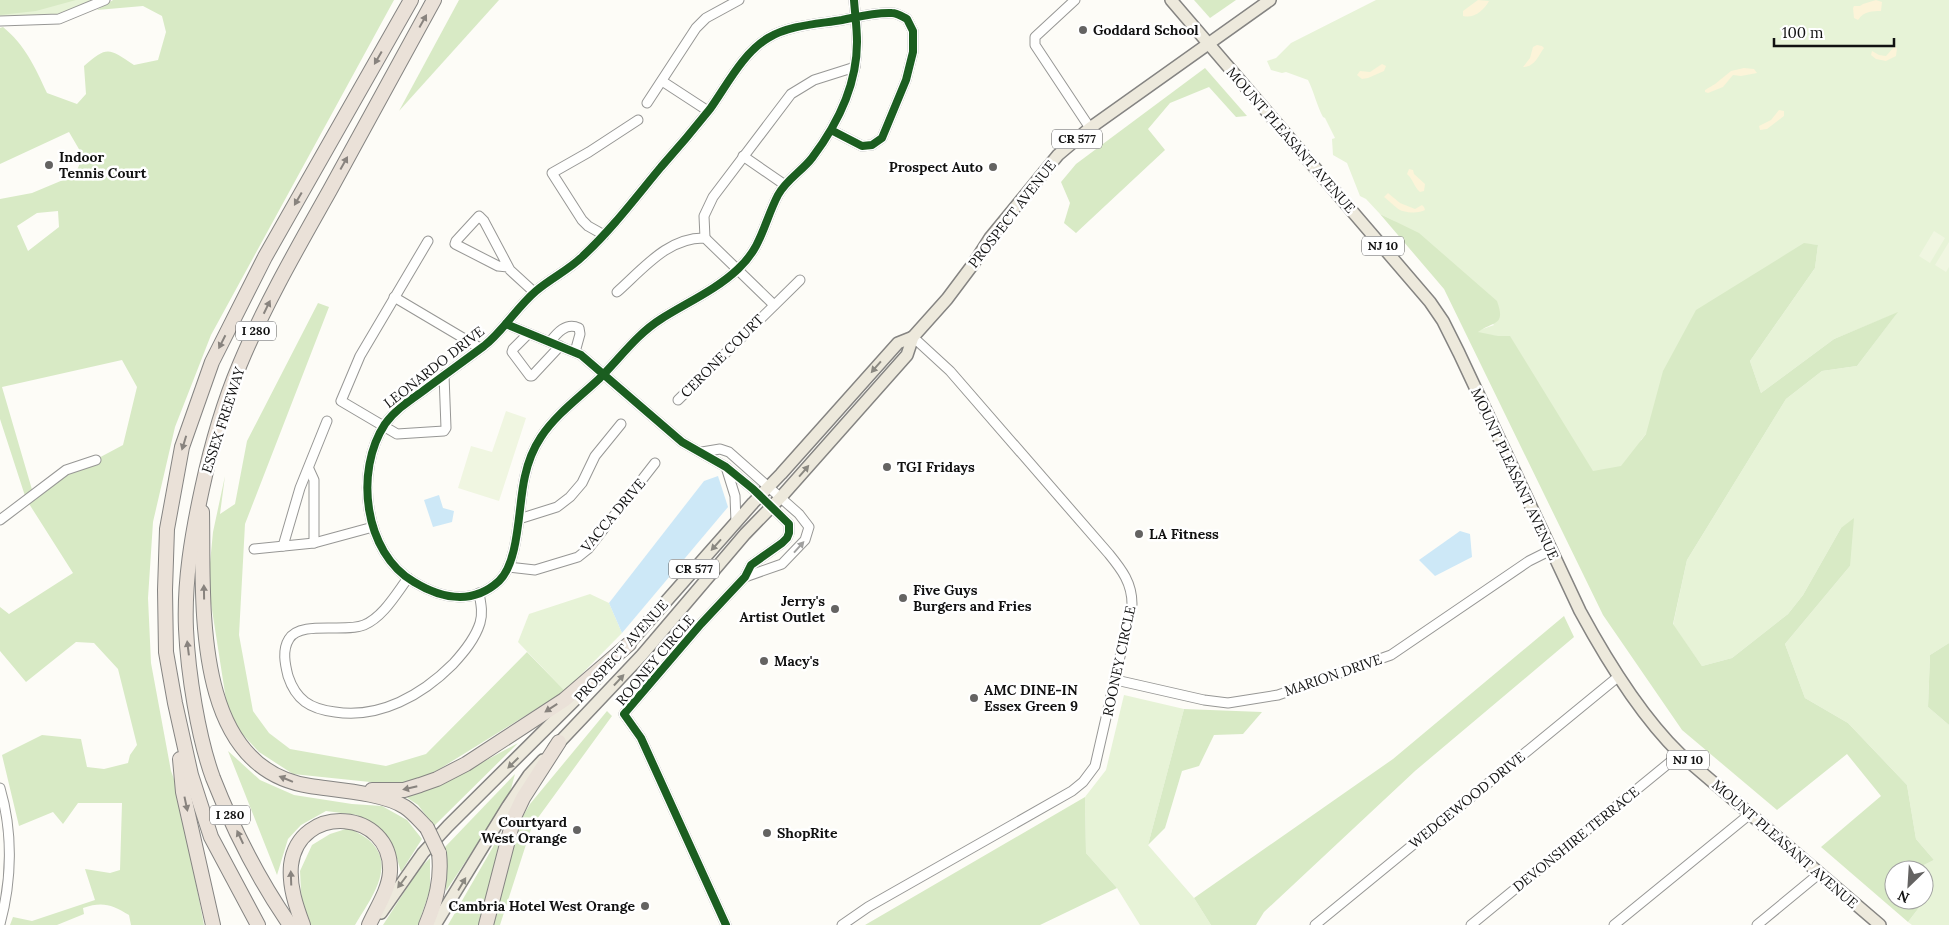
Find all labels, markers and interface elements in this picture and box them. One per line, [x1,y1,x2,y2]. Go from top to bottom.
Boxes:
one-way arrow [418,14,427,28]
scale bar [1774,15,1894,47]
place label: Goddard School [1093,21,1199,39]
text: 100 m [1782,23,1823,42]
marker: Goddard School [1077,24,1089,36]
one-way arrow [374,50,382,65]
street label: MOUNT PLEASANT AVENUE [1223,63,1360,217]
road number: CR 577 [1052,130,1102,148]
place label: Indoor Tennis Court [59,148,147,182]
one-way arrow [340,156,348,171]
street label: PROSPECT AVENUE [964,156,1060,271]
place label: Prospect Auto [889,158,983,176]
marker: Indoor Tennis Court [43,159,55,171]
marker: Prospect Auto [987,161,999,173]
one-way arrow [293,192,302,205]
road number: NJ 10 [1362,237,1404,256]
one-way arrow [264,300,272,314]
street label: CERONE COURT [677,311,767,401]
road number: I 280 [236,322,276,341]
street label: LEONARDO DRIVE [380,322,488,412]
one-way arrow [218,335,226,350]
one-way arrow [871,360,882,373]
street label: ESSEX FREEWAY [197,364,249,475]
street label: MOUNT PLEASANT AVENUE [1467,385,1563,563]
one-way arrow [180,435,188,450]
place label: TGI Fridays [897,458,975,476]
marker: TGI Fridays [881,461,893,473]
one-way arrow [799,464,810,477]
street label: VACCA DRIVE [576,474,649,556]
place label: LA Fitness [1149,525,1219,543]
marker: LA Fitness [1133,528,1145,540]
one-way arrow [710,538,721,551]
one-way arrow [793,541,804,554]
road number: CR 577 [669,560,719,578]
place label: Five Guys Burgers and Fries [913,581,1032,615]
one-way arrow [200,584,208,600]
place label: Jerry's Artist Outlet [740,592,825,626]
marker: Five Guys Burgers and Fries [897,592,909,604]
street label: PROSPECT AVENUE [570,596,672,706]
marker: Jerry's Artist Outlet [829,603,841,615]
street label: ROONEY CIRCLE [1098,604,1140,718]
street label: ROONEY CIRCLE [612,611,698,709]
one-way arrow [184,640,192,656]
street label: MARION DRIVE [1282,650,1384,700]
place label: Macy's [774,652,819,670]
marker: Macy's [758,655,770,667]
one-way arrow [613,674,625,686]
place label: AMC DINE-IN Essex Green 9 [984,681,1078,715]
marker: AMC DINE-IN Essex Green 9 [968,692,980,704]
one-way arrow [544,703,557,713]
street label: WEDGEWOOD DRIVE [1405,748,1529,852]
road number: NJ 10 [1667,750,1709,770]
one-way arrow [507,757,519,769]
one-way arrow [278,775,293,783]
street label: MOUNT PLEASANT AVENUE [1708,776,1862,913]
street label: DEVONSHIRE TERRACE [1509,782,1643,896]
one-way arrow [403,784,418,792]
one-way arrow [182,796,190,812]
road number: I 280 [210,806,250,824]
place label: Courtyard West Orange [481,813,567,847]
marker: Courtyard West Orange [571,824,583,836]
place label: ShopRite [777,824,838,842]
marker: ShopRite [761,827,773,839]
one-way arrow [235,830,243,844]
north arrow [1884,860,1934,910]
one-way arrow [287,870,295,886]
one-way arrow [397,875,407,889]
one-way arrow [457,877,466,891]
text: N [1895,886,1912,907]
place label: Cambria Hotel West Orange [449,897,635,915]
marker: Cambria Hotel West Orange [639,900,651,912]

